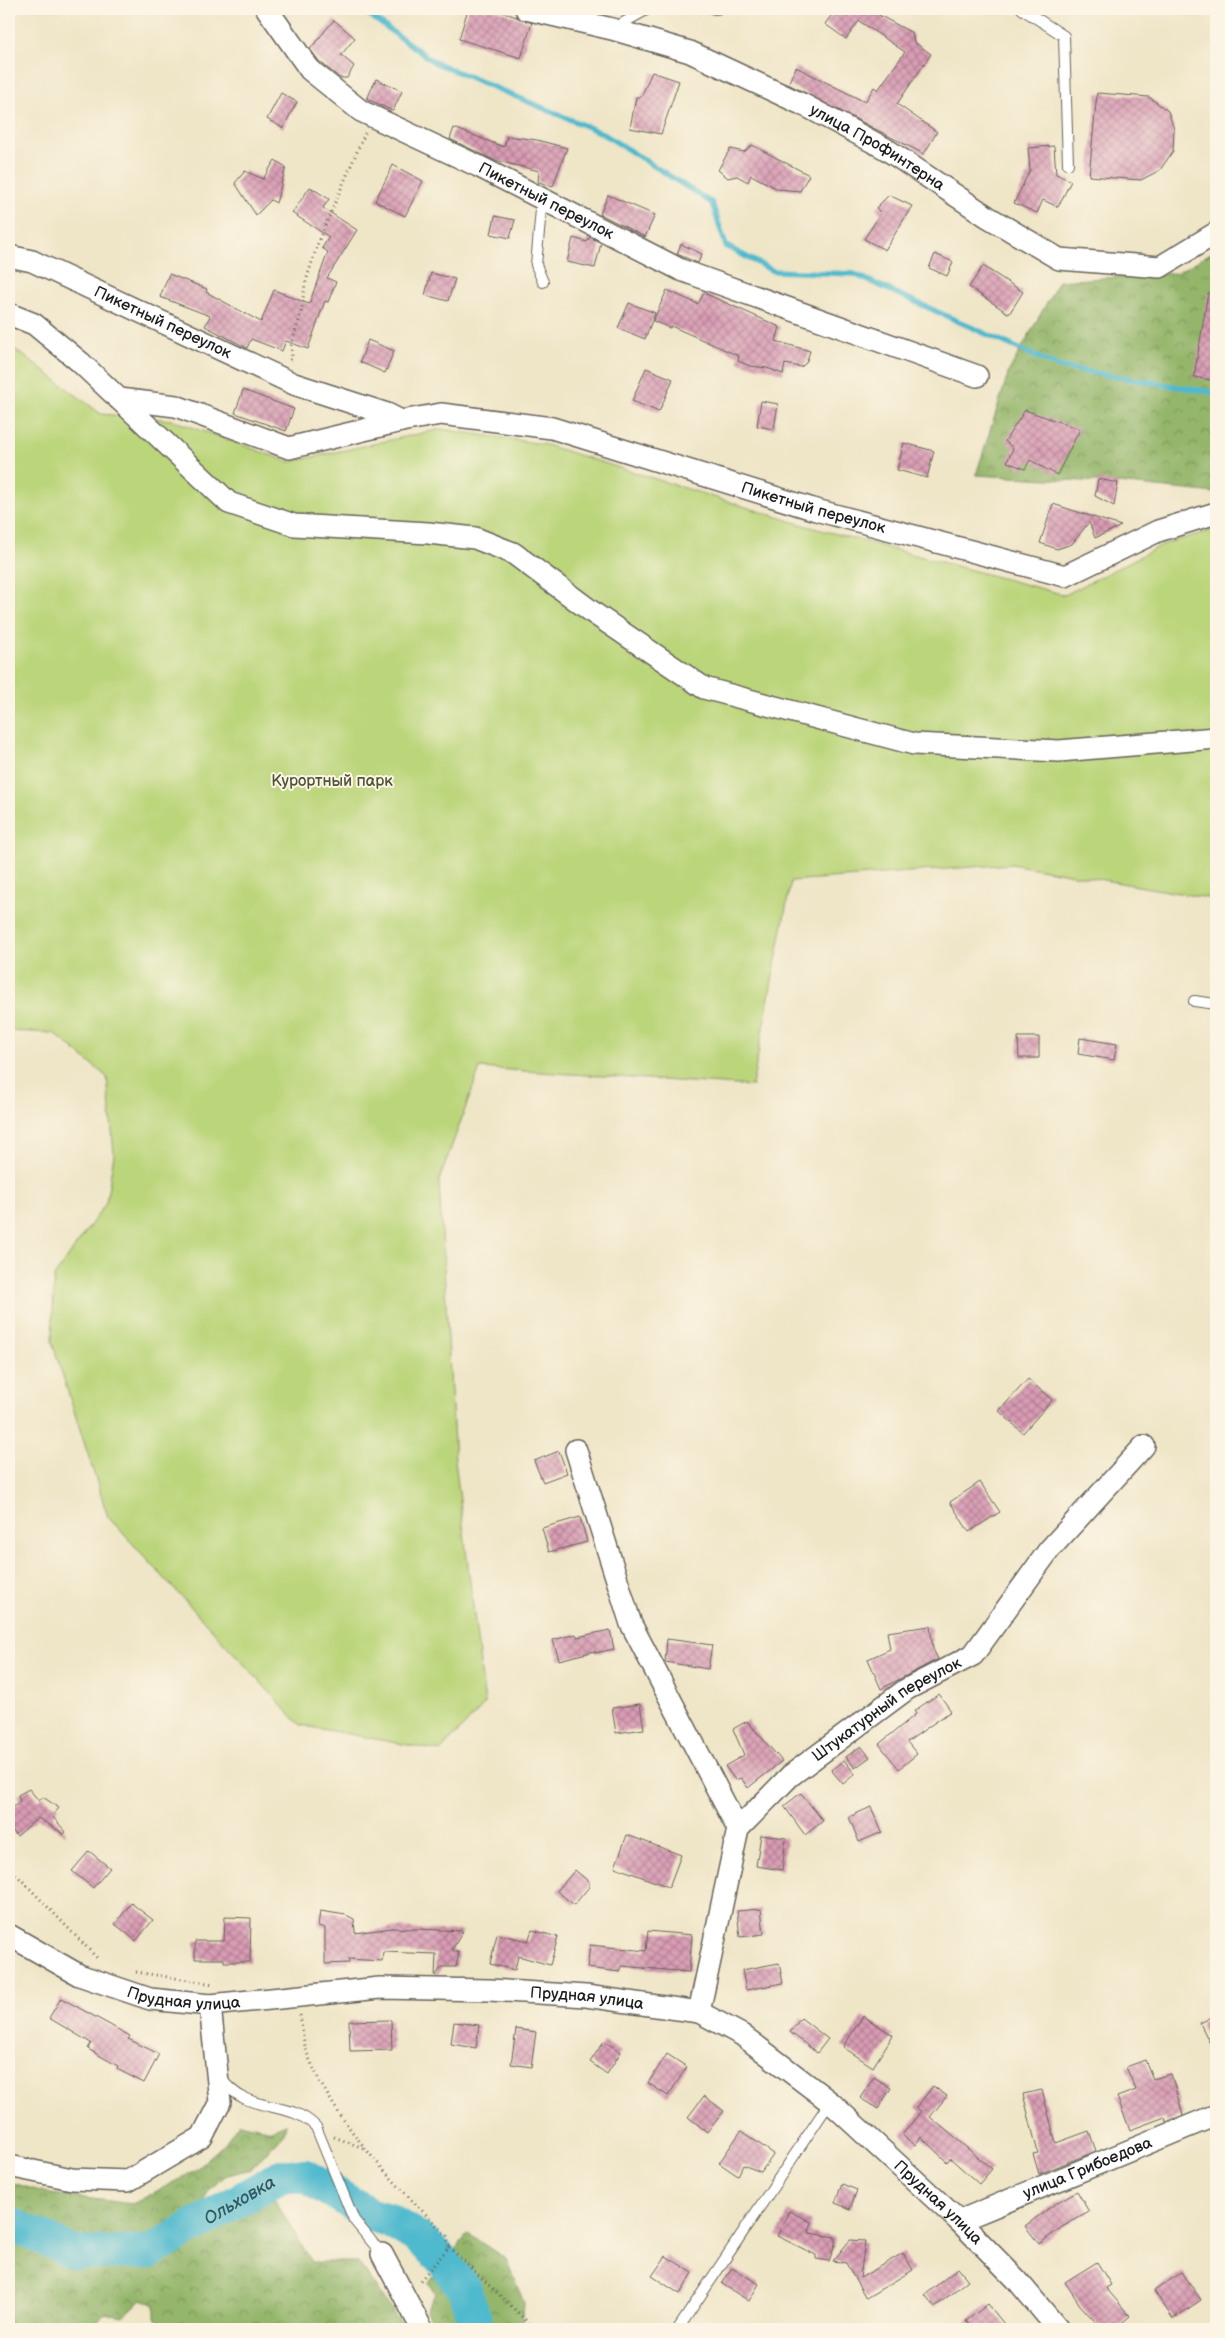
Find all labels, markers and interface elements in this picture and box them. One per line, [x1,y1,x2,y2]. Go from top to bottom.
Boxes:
street label: улица Профинтерна [807,100,949,195]
street label: Пикетный переулок [475,158,617,244]
street label: Пикетный переулок [91,282,235,363]
street label: Пикетный переулок [739,478,888,538]
park label: Курортный парк [271,772,393,791]
street label: Штукатурный переулок [808,1653,965,1766]
street label: Прудная улица [125,1982,242,2015]
street label: Прудная улица [529,1983,645,2014]
street label: улица Грибоедова [1020,2133,1155,2203]
street label: Прудная улица [890,2156,987,2249]
water label: Ольховка [200,2171,279,2229]

